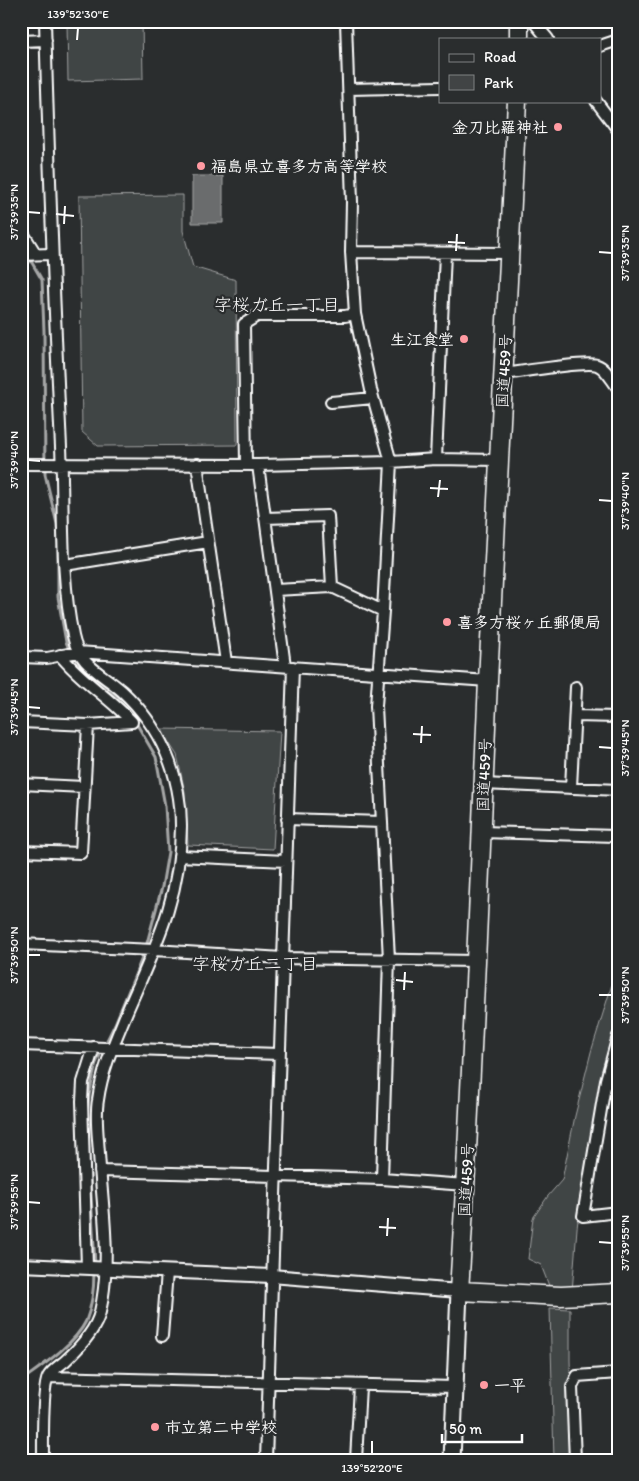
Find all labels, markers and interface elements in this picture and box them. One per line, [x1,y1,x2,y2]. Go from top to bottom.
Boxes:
text: 139°52'30"E [47,7,109,21]
legend [439,38,602,102]
text: Road [484,48,517,66]
text: Park [484,74,514,92]
place label: 金刀比羅神社 [452,118,548,137]
marker: 金刀比羅神社 [552,121,564,133]
place label: 福島県立喜多方高等学校 [211,157,387,176]
marker: 福島県立喜多方高等学校 [195,160,207,172]
text: 37°39'35"N [7,184,21,240]
text: 37°39'35"N [618,225,632,281]
district label: 字桜ガ丘一丁目 [214,294,340,316]
place label: 生江食堂 [390,330,454,349]
marker: 生江食堂 [458,333,470,345]
street label: 国道459号 [493,333,515,409]
text: 37°39'40"N [7,431,21,489]
text: 37°39'40"N [618,472,632,530]
place label: 喜多方桜ヶ丘郵便局 [457,613,601,632]
marker: 喜多方桜ヶ丘郵便局 [441,616,453,628]
text: 37°39'45"N [7,678,21,736]
text: 37°39'45"N [618,719,632,777]
street label: 国道459号 [473,737,495,813]
text: 37°39'50"N [7,926,21,984]
district label: 字桜ガ丘二丁目 [192,953,318,975]
text: 37°39'50"N [618,966,632,1024]
street label: 国道459号 [455,1142,477,1218]
text: 37°39'55"N [7,1174,21,1230]
text: 37°39'55"N [618,1215,632,1271]
place label: 一平 [494,1376,526,1395]
marker: 一平 [478,1379,490,1391]
scale bar [442,1411,522,1443]
place label: 市立第二中学校 [165,1418,277,1437]
text: 50 m [449,1420,482,1438]
marker: 市立第二中学校 [149,1421,161,1433]
text: 139°52'20"E [341,1461,403,1475]

